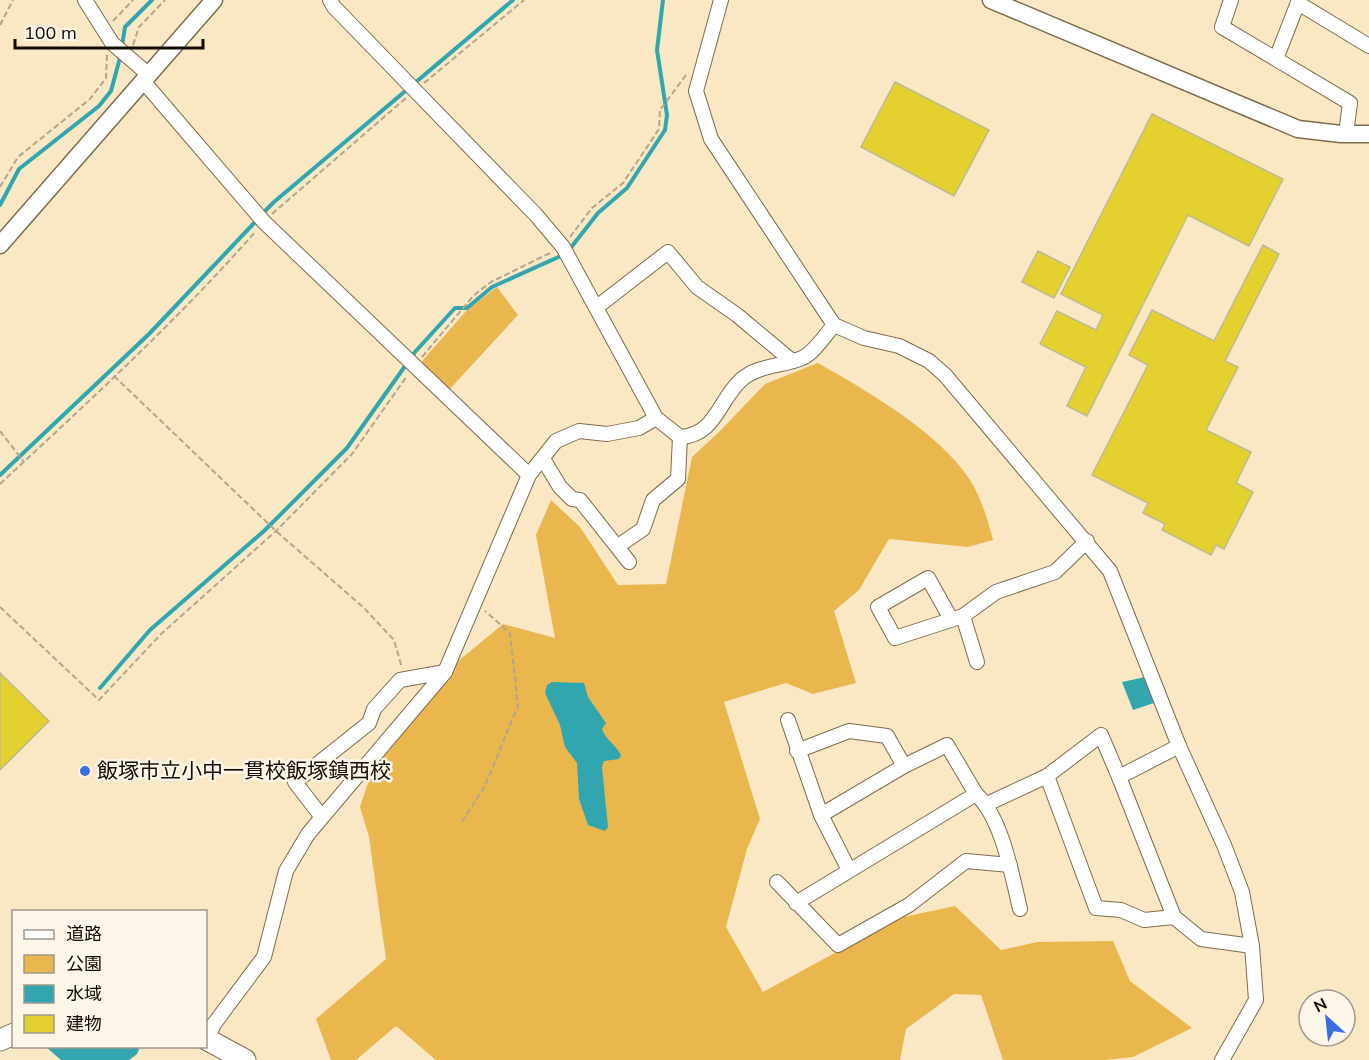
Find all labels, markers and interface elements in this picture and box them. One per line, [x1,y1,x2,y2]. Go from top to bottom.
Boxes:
scale bar [15,12,202,50]
text: 100 m [24,21,77,44]
place label: 飯塚市立小中一貫校飯塚鎮西校 [97,757,391,783]
marker: 飯塚市立小中一貫校飯塚鎮西校 [78,764,92,778]
legend [12,910,207,1048]
text: 道路 [66,922,102,945]
text: 公園 [66,952,102,975]
text: 水域 [66,982,102,1005]
north arrow [1297,988,1357,1048]
text: N [1310,993,1330,1016]
text: 建物 [66,1012,102,1035]

